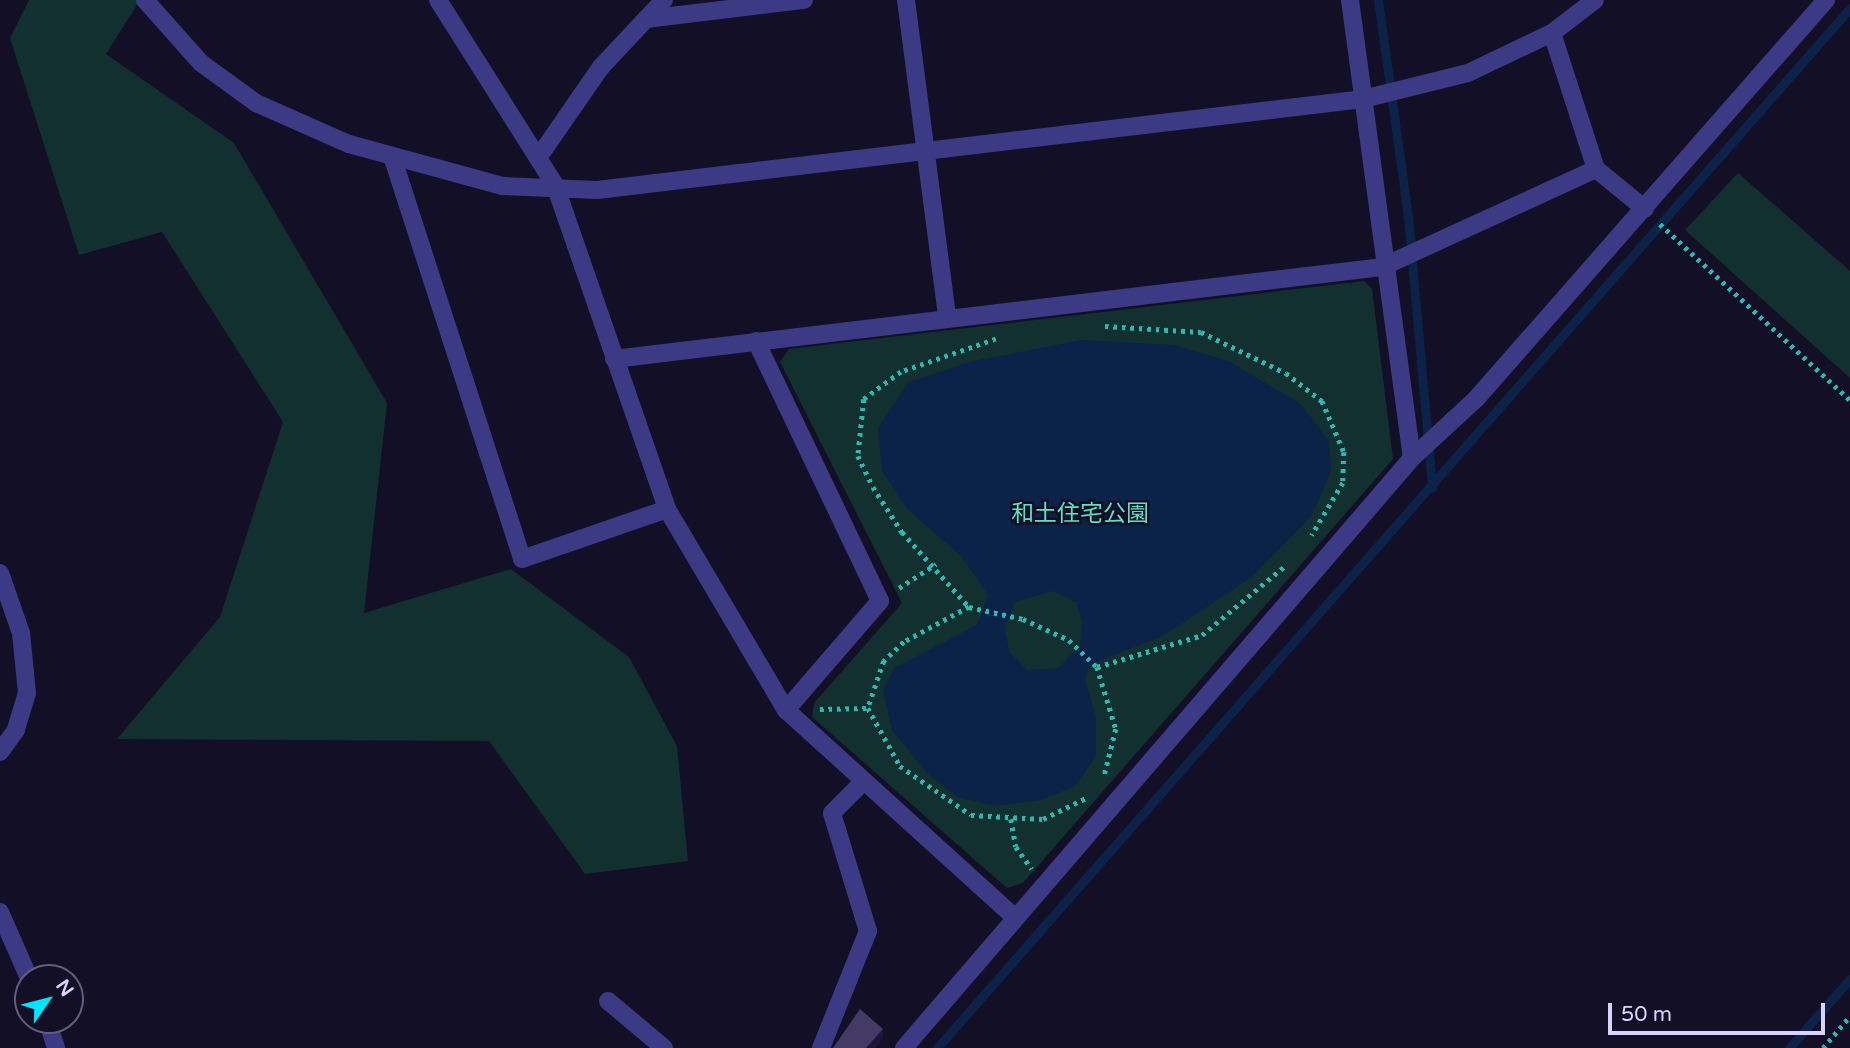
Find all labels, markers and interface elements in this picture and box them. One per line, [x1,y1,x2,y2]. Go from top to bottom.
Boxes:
park label: 和土住宅公園 [1011,500,1149,528]
north arrow [14,964,84,1034]
text: N [51,976,78,1001]
scale bar [1612,988,1829,1032]
text: 50 m [1621,1002,1672,1027]

